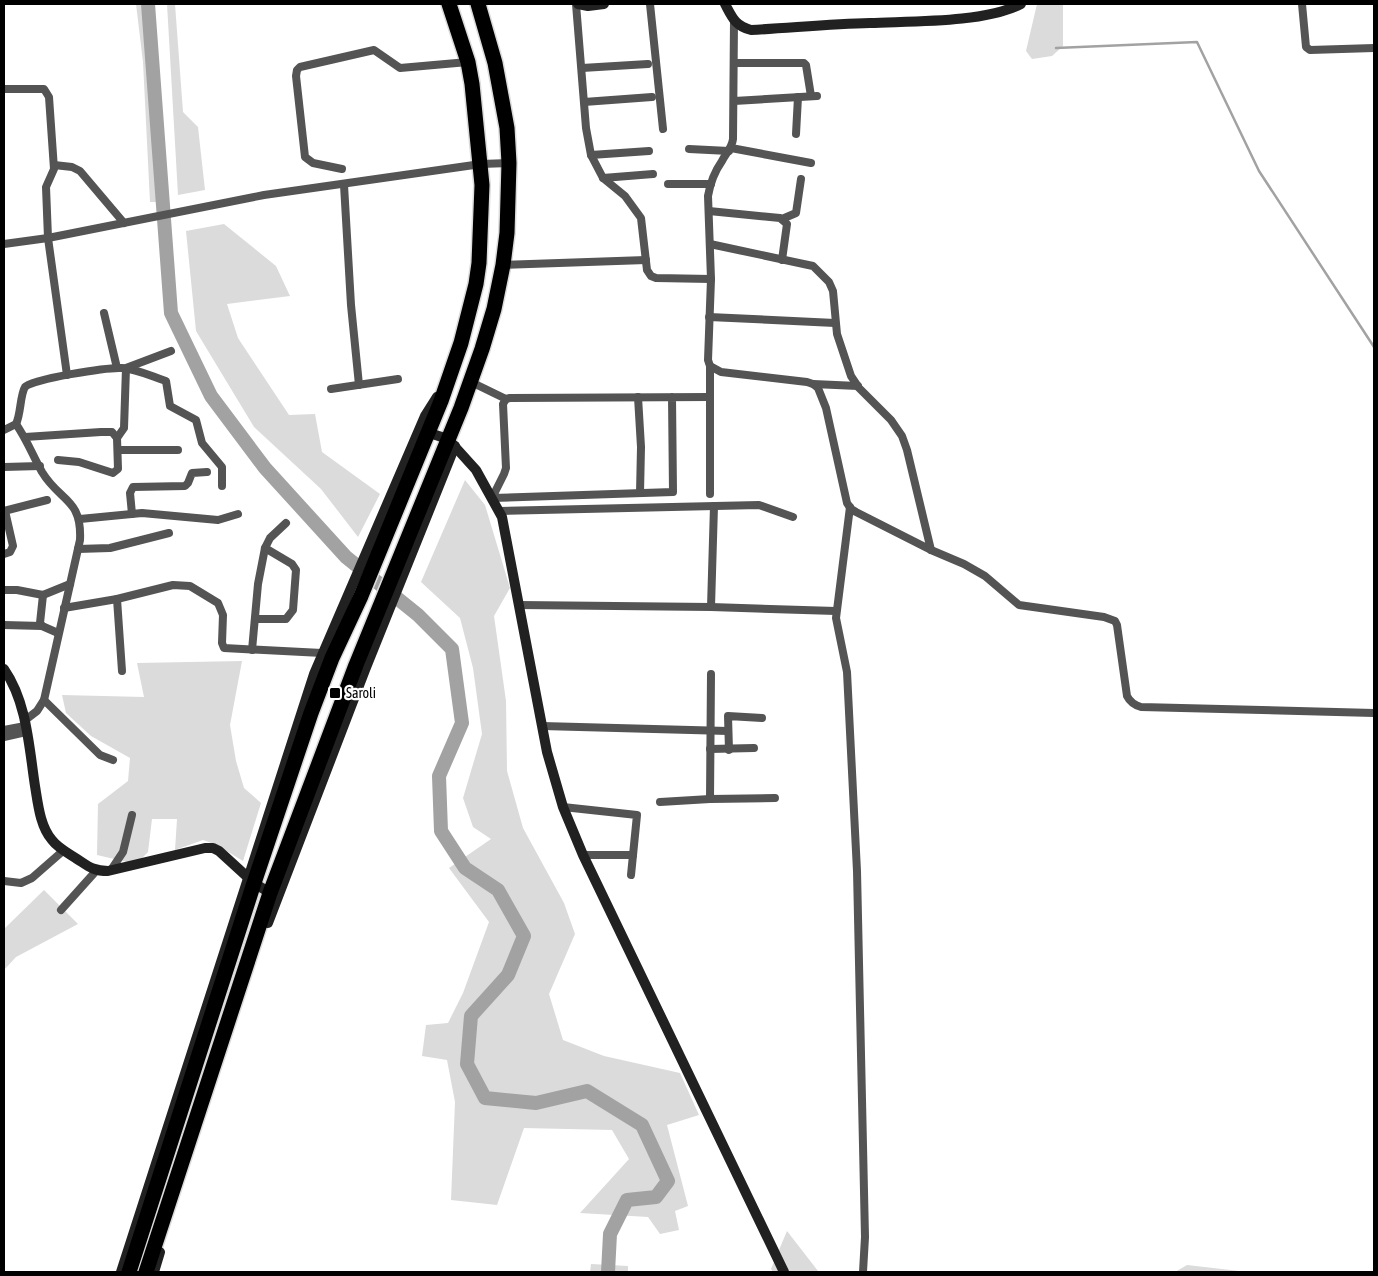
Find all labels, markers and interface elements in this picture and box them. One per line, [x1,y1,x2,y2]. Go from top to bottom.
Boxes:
place label: Saroli [346,685,376,701]
marker: Saroli [328,686,342,700]

